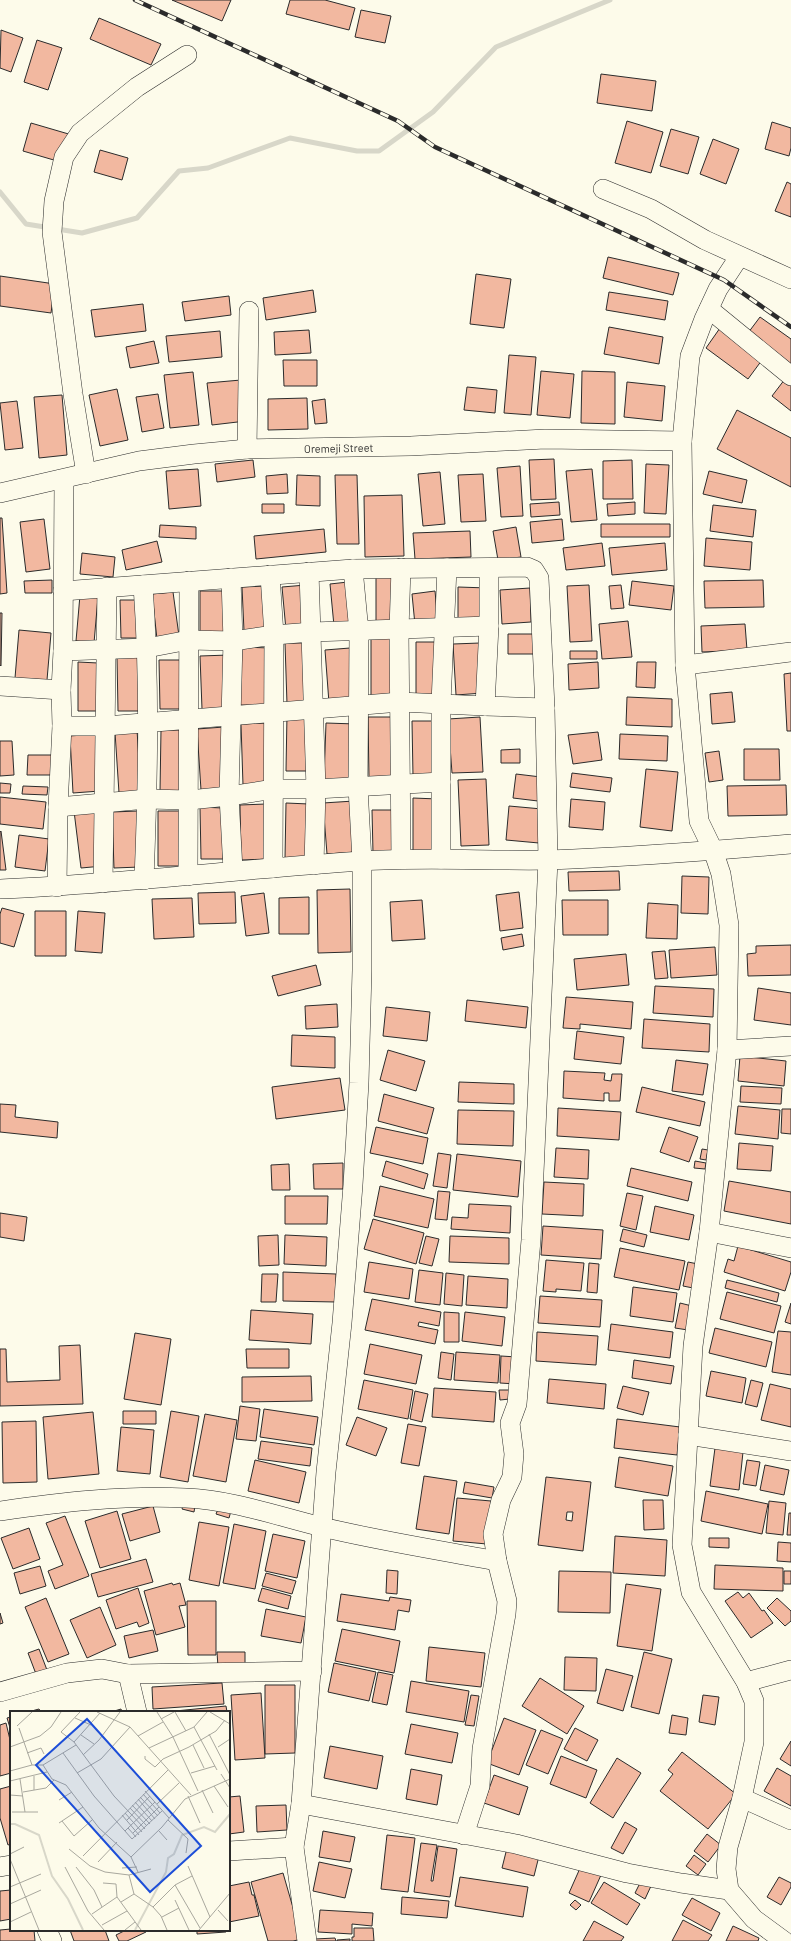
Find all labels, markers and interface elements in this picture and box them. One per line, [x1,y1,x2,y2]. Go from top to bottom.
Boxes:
street label: Oremeji Street [304,440,373,454]
inset map [10,1711,230,1931]

